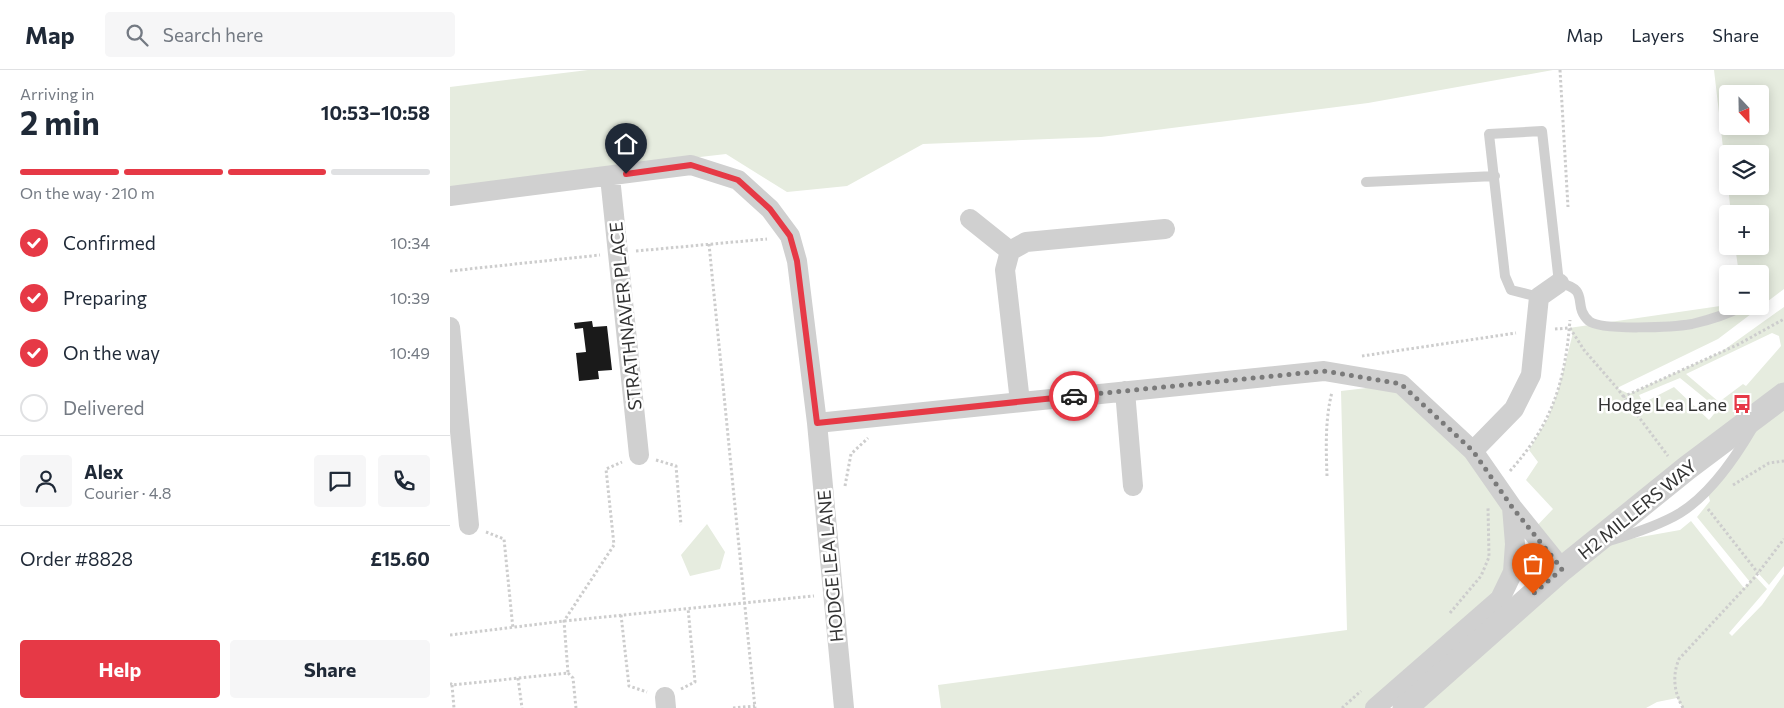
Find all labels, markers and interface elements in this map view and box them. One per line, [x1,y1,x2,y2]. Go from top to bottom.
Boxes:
search box [105,12,455,57]
text: Map [25,20,75,49]
icon: search [123,21,151,49]
text: Search here [163,23,263,46]
text: Map [1566,24,1603,46]
text: Layers [1631,24,1684,46]
text: Share [1712,24,1759,46]
text: Arriving in [20,84,94,103]
north arrow [1719,85,1769,135]
map controls [1719,85,1769,315]
text: 10:53–10:58 [321,101,430,124]
text: 2 min [20,102,100,142]
pin [605,123,647,174]
icon: home [612,130,640,158]
button: layers [1719,145,1769,195]
text: On the way · 210 m [20,183,155,202]
button: + [1719,205,1769,255]
street label: STRATHNAVER PLACE [604,221,646,411]
icon: check [20,229,48,257]
text: Confirmed [63,231,156,254]
text: 10:34 [390,233,430,252]
button: − [1719,265,1769,315]
icon: check [20,284,48,312]
text: Preparing [63,286,147,309]
text: 10:39 [390,288,430,307]
icon: check [20,339,48,367]
text: On the way [63,341,160,364]
text: 10:49 [390,343,430,362]
courier [1049,371,1099,421]
icon: car [1060,382,1088,410]
place label: Hodge Lea Lane [1598,393,1727,415]
bus stop icon: Hodge Lea Lane [1731,393,1753,415]
text: Delivered [63,396,144,419]
street label: H2 MILLERS WAY [1573,454,1701,564]
button: person [20,455,72,507]
button: chat [314,455,366,507]
button: phone [378,455,430,507]
text: Alex [84,460,124,483]
text: Courier · 4.8 [84,483,171,502]
street label: HODGE LEA LANE [812,489,848,643]
pin [1512,543,1554,594]
text: Order #8828 [20,547,133,570]
text: £15.60 [370,547,430,570]
icon: bag [1519,550,1547,578]
button: Help [20,640,220,698]
button: Share [230,640,430,698]

